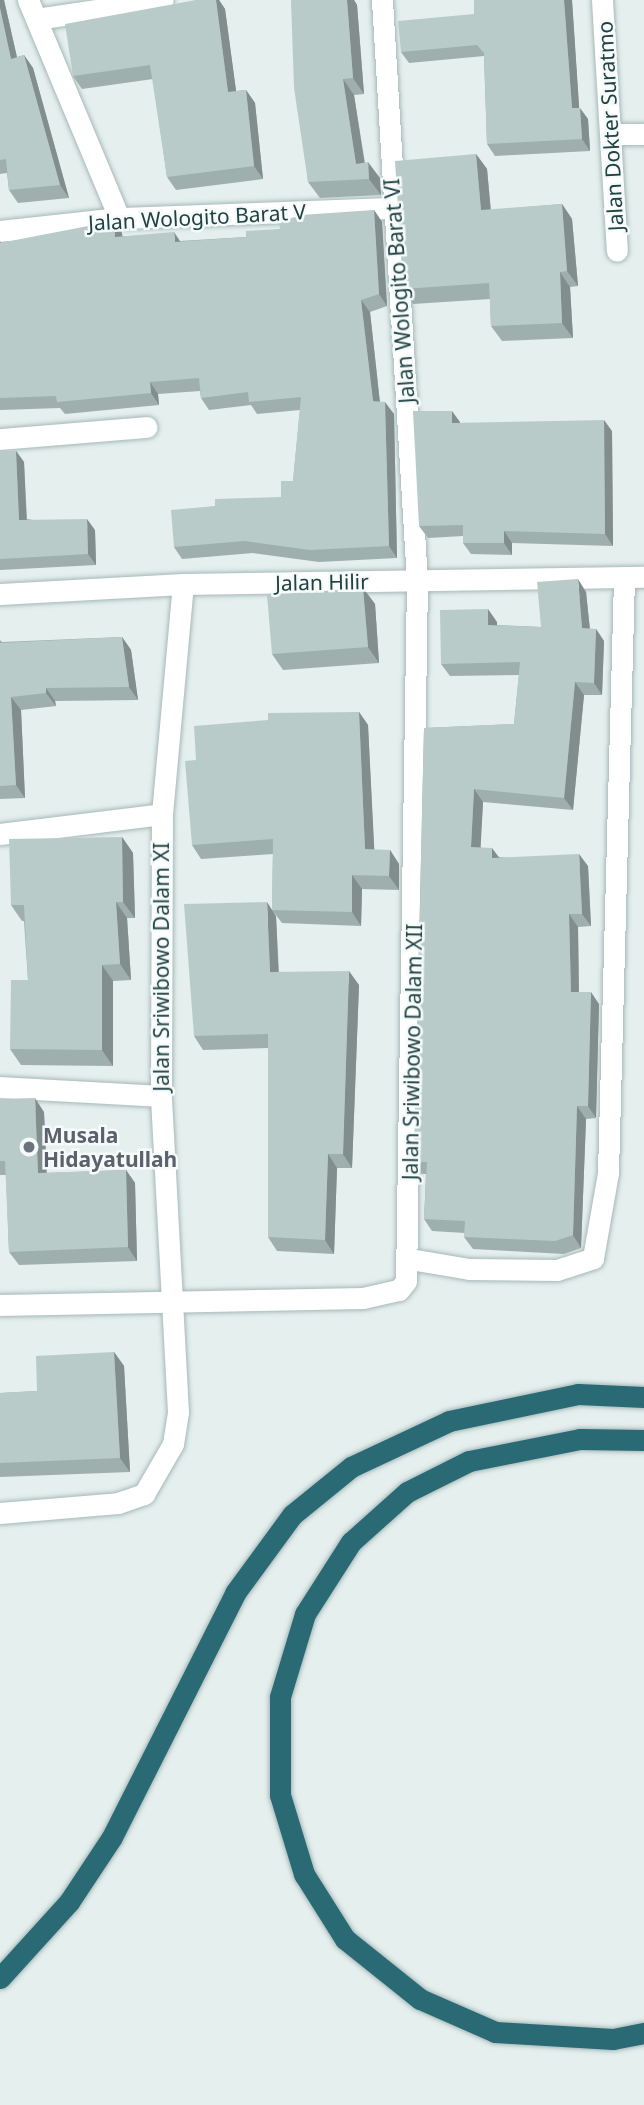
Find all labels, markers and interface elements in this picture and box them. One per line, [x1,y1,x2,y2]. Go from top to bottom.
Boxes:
street label: Jalan Dokter Suratmo [592,20,628,232]
street label: Jalan Wologito Barat VI [379,178,419,404]
street label: Jalan Wologito Barat V [87,199,307,235]
street label: Jalan Hilir [275,569,369,595]
street label: Jalan Sriwibowo Dalam XI [148,842,174,1092]
street label: Jalan Sriwibowo Dalam XII [397,924,427,1180]
place label: Musala Hidayatullah [43,1122,177,1172]
marker: Musala Hidayatullah [21,1139,37,1155]

